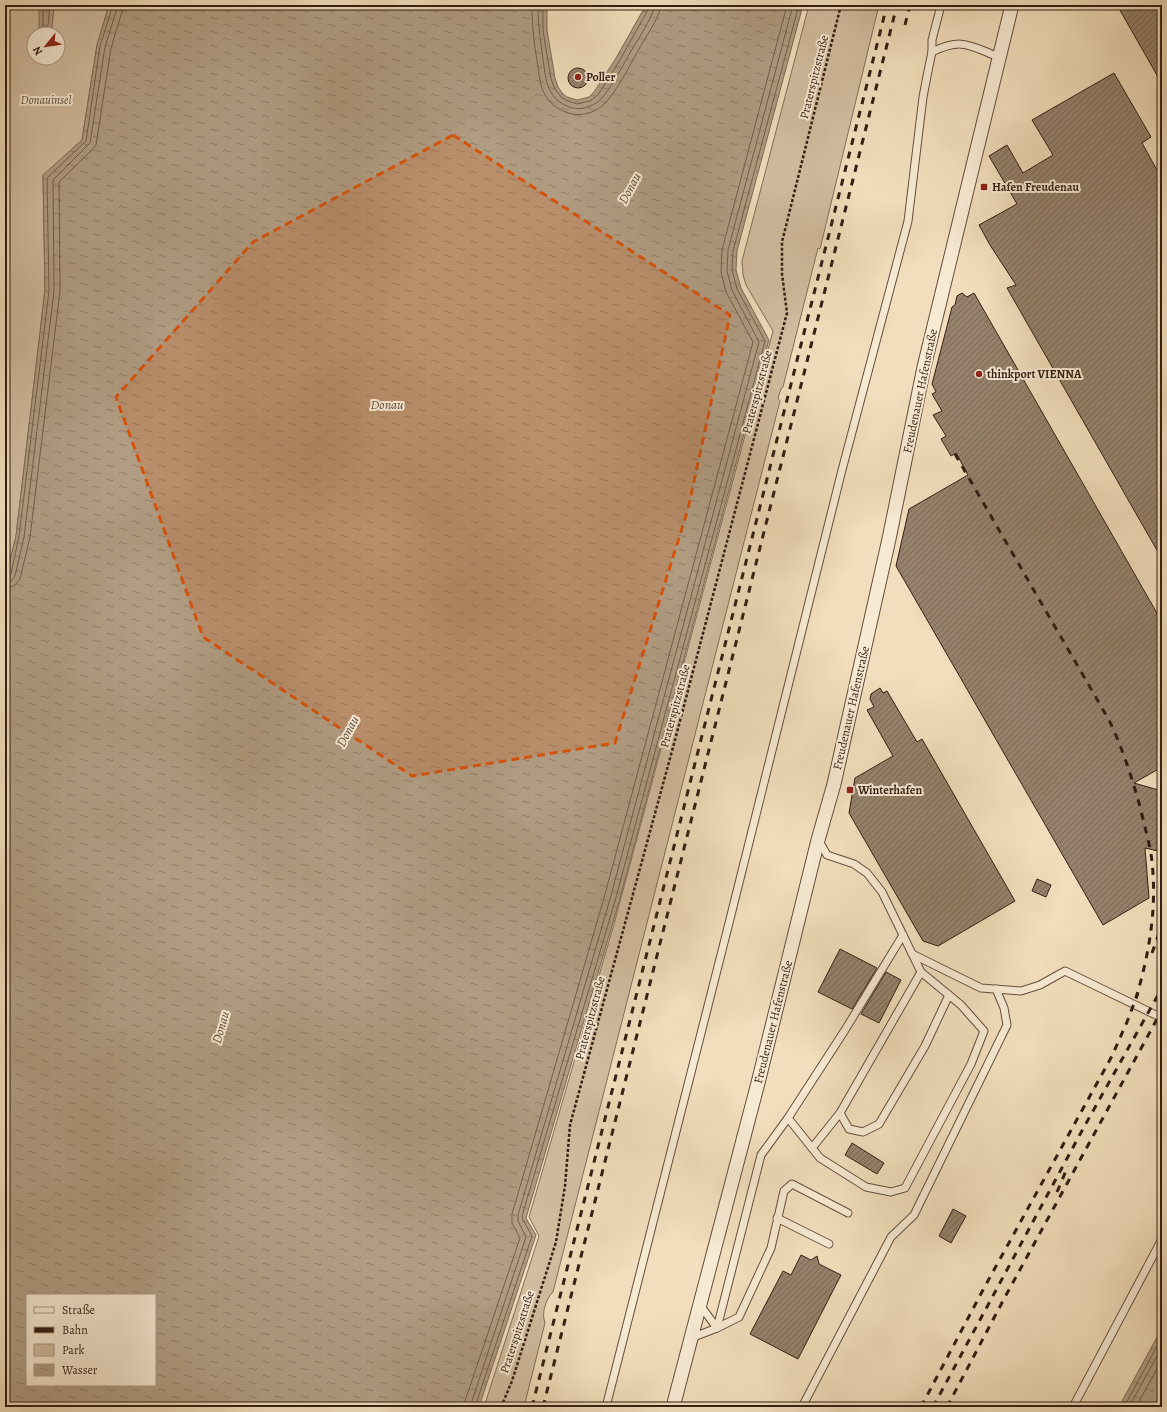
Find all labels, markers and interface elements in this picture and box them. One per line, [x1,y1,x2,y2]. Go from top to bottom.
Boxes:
north arrow [26,26,66,66]
street label: Praterspitzstraße [796,33,832,121]
text: N [29,44,46,58]
place label: Poller [586,69,616,85]
marker: Poller [573,72,583,82]
park label: Donauinsel [21,92,71,108]
water label: Donau [614,170,645,207]
place label: Hafen Freudenau [992,179,1079,195]
marker: Hafen Freudenau [979,182,989,192]
street label: Freudenauer Hafenstraße [899,327,941,455]
street label: Praterspitzstraße [738,348,776,436]
place label: thinkport VIENNA [987,366,1082,382]
marker: thinkport VIENNA [974,369,984,379]
water label: Donau [371,396,403,413]
street label: Freudenauer Hafenstraße [829,645,873,771]
street label: Praterspitzstraße [656,662,694,750]
water label: Donau [332,713,363,750]
place label: Winterhafen [857,782,922,798]
marker: Winterhafen [845,785,855,795]
street label: Freudenauer Hafenstraße [750,959,796,1085]
street label: Praterspitzstraße [571,974,609,1062]
water label: Donau [208,1009,233,1045]
street label: Praterspitzstraße [496,1289,538,1375]
legend [26,1294,156,1386]
text: Straße [62,1302,95,1318]
text: Bahn [62,1322,88,1338]
text: Park [62,1342,85,1358]
text: Wasser [61,1362,98,1378]

